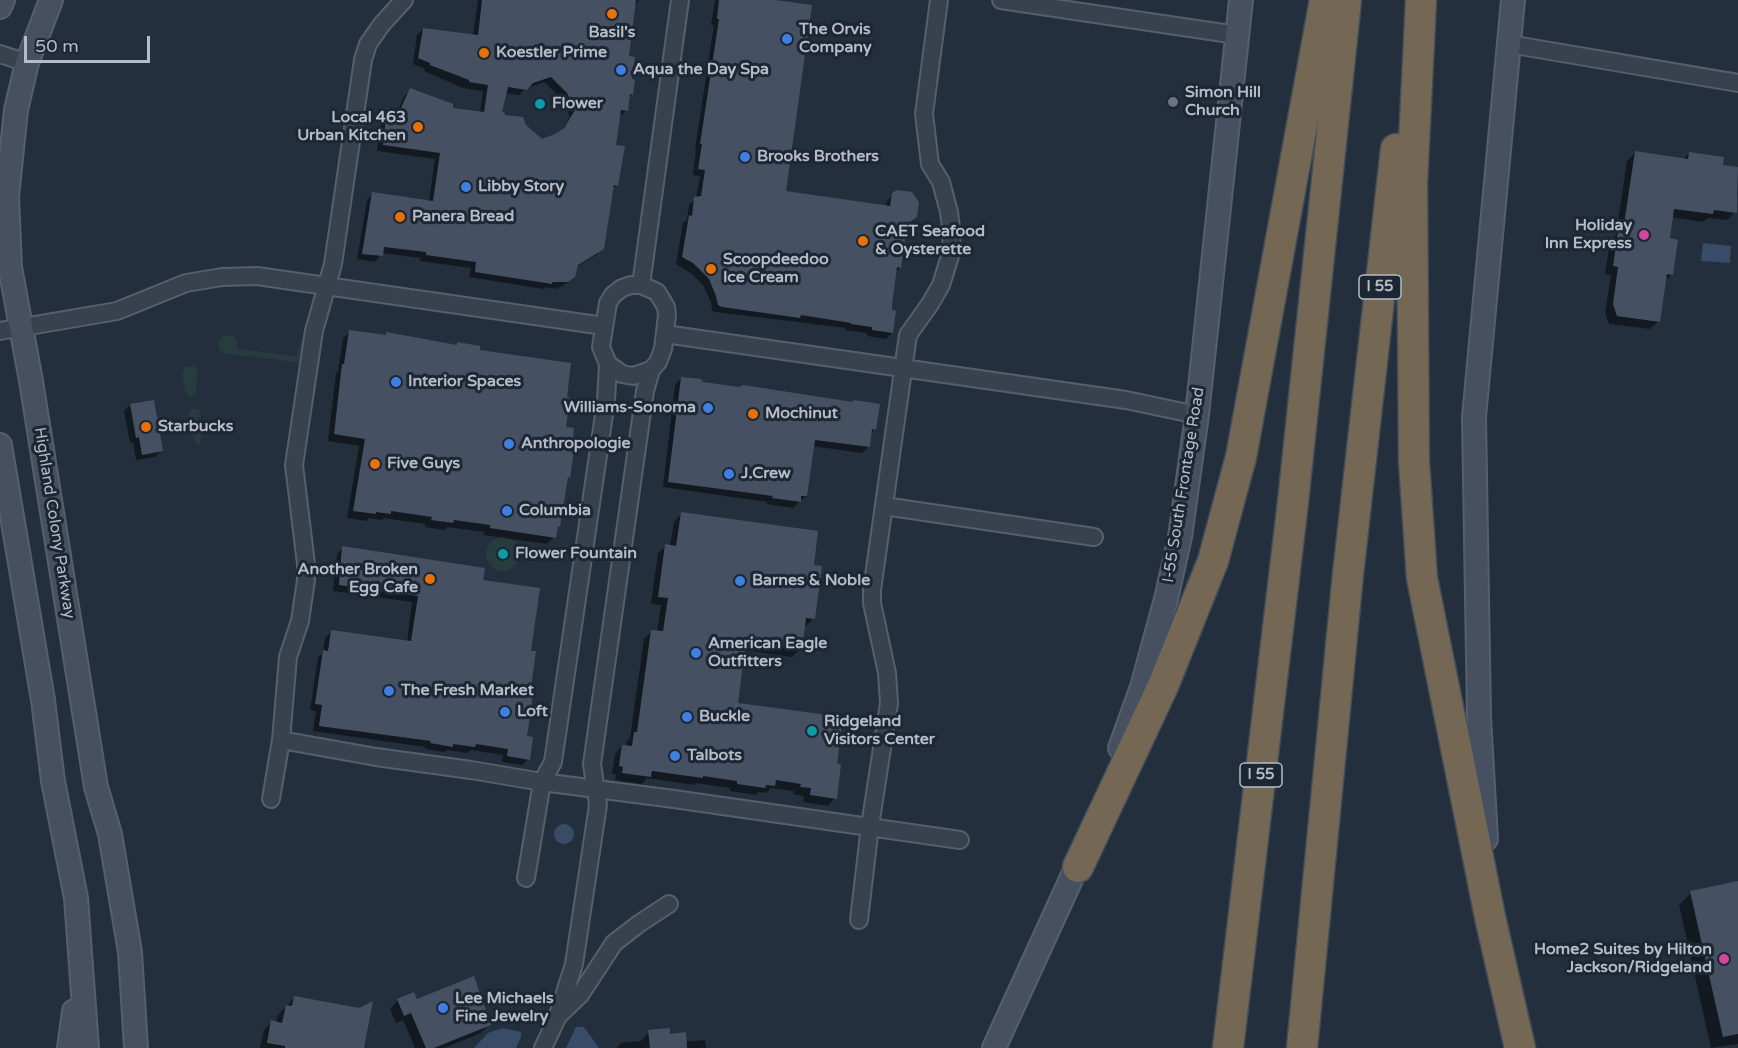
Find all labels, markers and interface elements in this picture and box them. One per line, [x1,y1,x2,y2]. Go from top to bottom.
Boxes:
marker: Basil's [605,7,619,21]
place label: The Orvis Company [799,20,872,58]
place label: Basil's [589,23,635,43]
scale bar [27,24,153,62]
marker: The Orvis Company [780,32,794,46]
text: 50 m [35,35,79,57]
place label: Koestler Prime [496,43,607,63]
marker: Koestler Prime [477,46,491,60]
place label: Aqua the Day Spa [633,60,769,80]
marker: Aqua the Day Spa [614,63,628,77]
place label: Simon Hill Church [1185,83,1261,121]
place label: Flower [552,94,603,114]
marker: Simon Hill Church [1166,95,1180,109]
marker: Flower [533,97,547,111]
place label: Local 463 Urban Kitchen [297,108,406,146]
marker: Local 463 Urban Kitchen [411,120,425,134]
place label: Brooks Brothers [757,147,879,167]
marker: Brooks Brothers [738,150,752,164]
place label: Libby Story [478,177,564,197]
marker: Libby Story [459,180,473,194]
place label: Panera Bread [412,207,514,227]
marker: Panera Bread [393,210,407,224]
place label: Holiday Inn Express [1545,216,1632,254]
place label: CAET Seafood & Oysterette [875,222,985,260]
marker: Holiday Inn Express [1637,228,1651,242]
marker: CAET Seafood & Oysterette [856,234,870,248]
place label: Scoopdeedoo Ice Cream [723,250,829,288]
marker: Scoopdeedoo Ice Cream [704,262,718,276]
road number: I 55 [1359,275,1401,299]
place label: Interior Spaces [408,372,521,392]
marker: Interior Spaces [389,375,403,389]
street label: I-55 South Frontage Road [1159,386,1209,584]
place label: Williams-Sonoma [564,398,696,418]
marker: Williams-Sonoma [701,401,715,415]
place label: Mochinut [765,404,838,424]
marker: Mochinut [746,407,760,421]
place label: Starbucks [158,417,233,437]
marker: Starbucks [139,420,153,434]
street label: Highland Colony Parkway [29,426,79,620]
place label: Anthropologie [521,434,631,454]
marker: Anthropologie [502,437,516,451]
place label: Five Guys [387,454,460,474]
marker: Five Guys [368,457,382,471]
place label: J.Crew [741,464,791,484]
marker: J.Crew [722,467,736,481]
place label: Columbia [519,501,591,521]
marker: Columbia [500,504,514,518]
place label: Flower Fountain [515,544,637,564]
marker: Flower Fountain [496,547,510,561]
place label: Another Broken Egg Cafe [298,560,418,598]
place label: Barnes & Noble [752,571,870,591]
marker: Another Broken Egg Cafe [423,572,437,586]
marker: Barnes & Noble [733,574,747,588]
place label: American Eagle Outfitters [708,634,827,672]
marker: American Eagle Outfitters [689,646,703,660]
place label: The Fresh Market [401,681,534,701]
marker: The Fresh Market [382,684,396,698]
place label: Loft [517,702,548,722]
marker: Loft [498,705,512,719]
place label: Buckle [699,707,750,727]
marker: Buckle [680,710,694,724]
place label: Ridgeland Visitors Center [824,712,935,750]
marker: Ridgeland Visitors Center [805,724,819,738]
place label: Talbots [687,746,742,766]
marker: Talbots [668,749,682,763]
road number: I 55 [1240,763,1282,787]
place label: Home2 Suites by Hilton Jackson/Ridgeland [1534,940,1712,978]
marker: Home2 Suites by Hilton Jackson/Ridgeland [1717,952,1731,966]
place label: Lee Michaels Fine Jewelry [455,989,554,1027]
marker: Lee Michaels Fine Jewelry [436,1001,450,1015]

